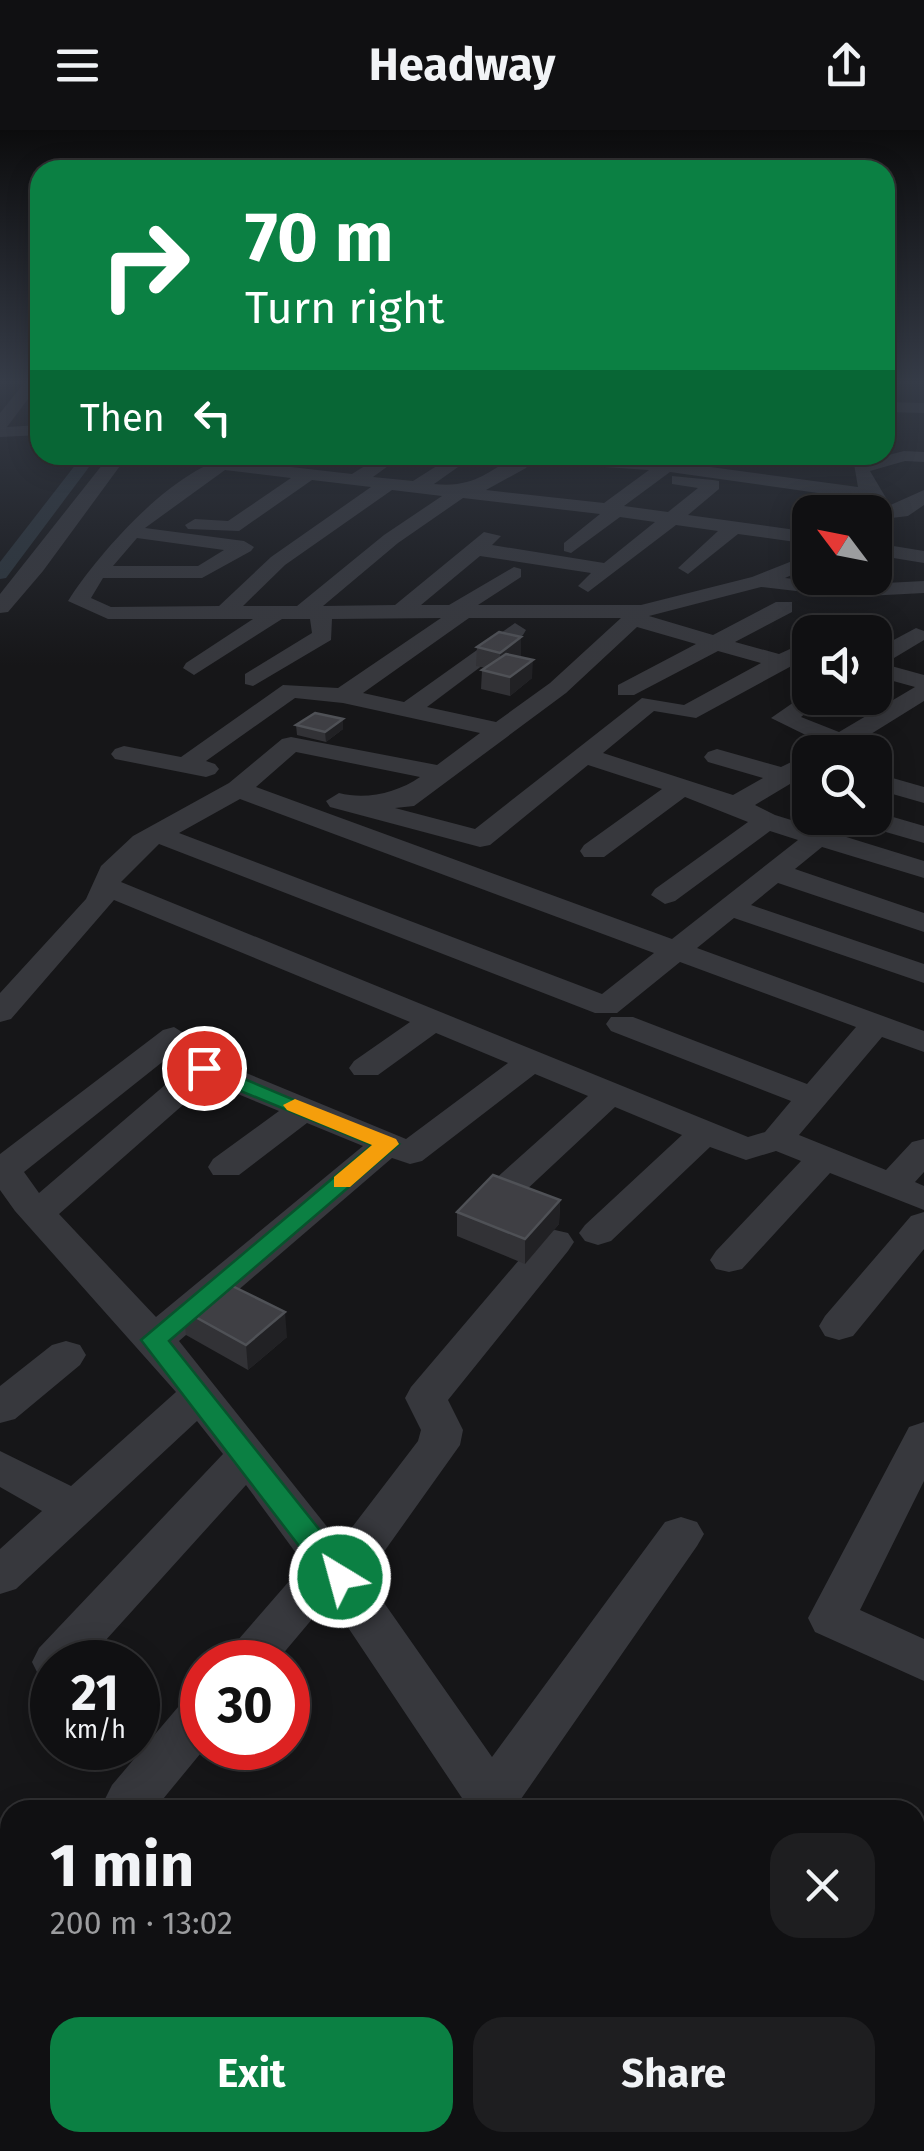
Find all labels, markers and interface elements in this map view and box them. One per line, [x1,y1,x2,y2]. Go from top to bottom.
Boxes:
icon: menu [50,38,105,93]
text: Headway [369,38,555,92]
icon: share [819,38,874,93]
text: 70 m [245,196,394,280]
icon: right [80,200,210,330]
text: Turn right [245,281,444,335]
icon: left [185,390,240,445]
text: Then [80,395,165,441]
north arrow [792,495,892,595]
map controls [792,495,892,835]
button: sound [792,615,892,715]
button: search [792,735,892,835]
pin [162,1026,247,1111]
icon: arrive [177,1041,232,1096]
position arrow [288,1525,392,1629]
speed limit sign: 30 [180,1640,310,1770]
text: 21 [71,1663,119,1723]
text: km/h [64,1715,126,1745]
text: 1 min [50,1830,194,1902]
button: close [770,1833,875,1938]
text: 200 m · 13:02 [50,1904,233,1942]
button: Exit [50,2017,453,2132]
button: Share [473,2017,875,2132]

